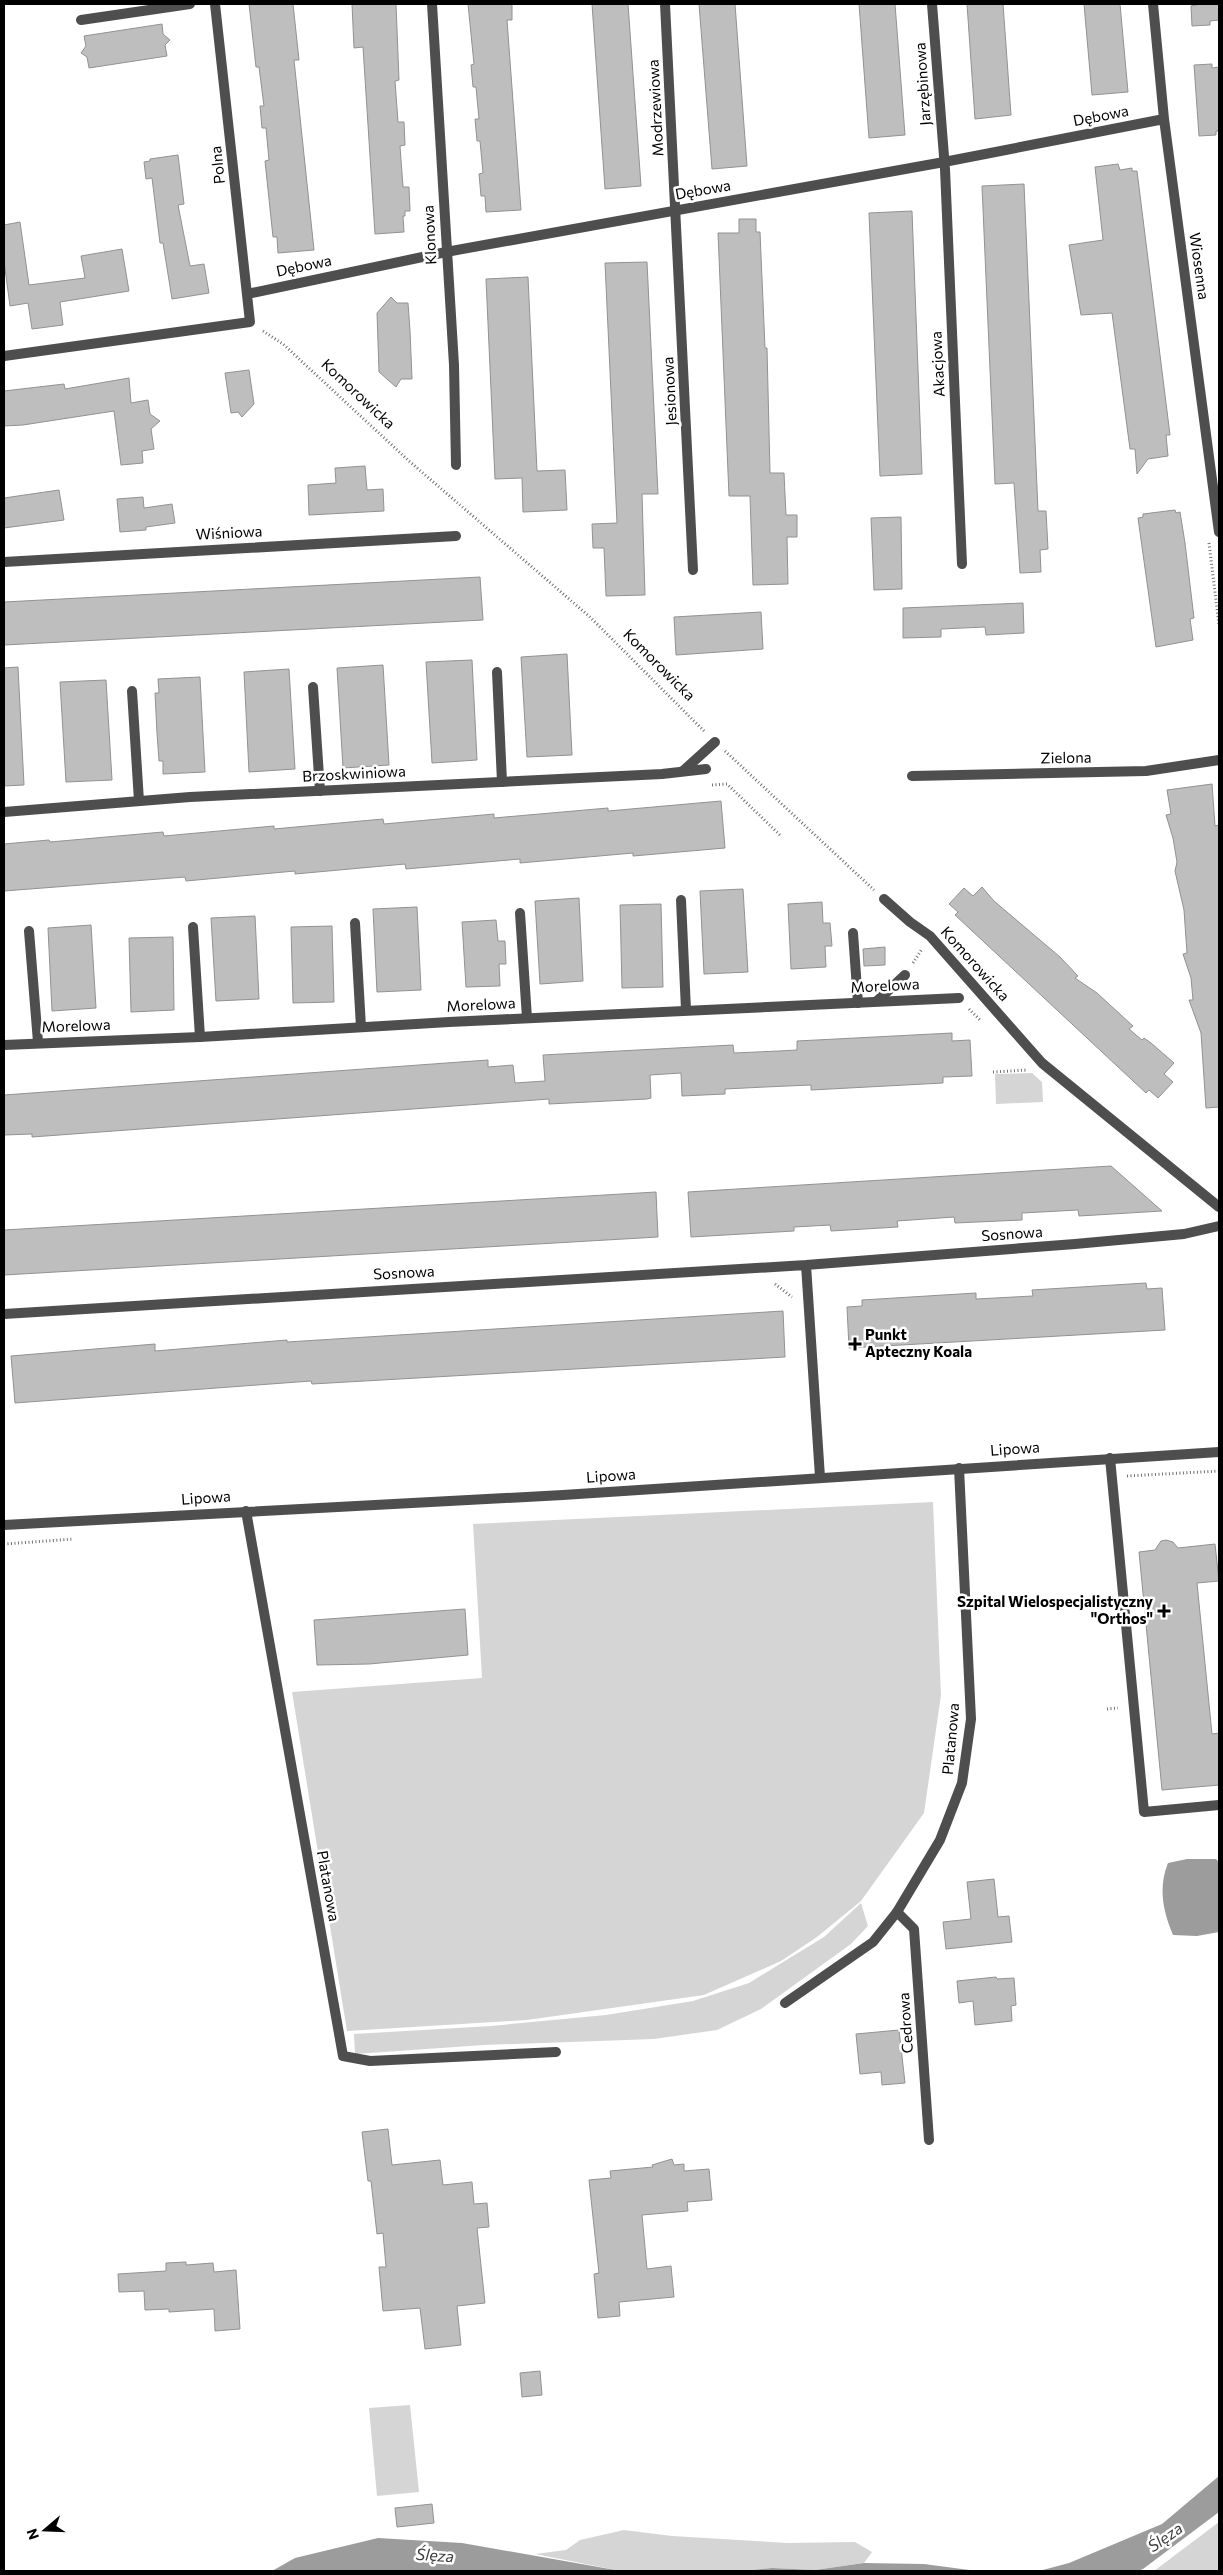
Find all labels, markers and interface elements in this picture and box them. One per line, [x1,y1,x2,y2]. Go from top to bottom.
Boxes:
street label: Jarzębinowa [910,42,934,126]
street label: Modrzewiowa [643,59,667,157]
street label: Dębowa [1071,101,1130,129]
street label: Polna [206,145,228,185]
street label: Dębowa [674,175,732,203]
street label: Klonowa [418,205,440,265]
street label: Wiosenna [1186,231,1214,301]
street label: Dębowa [274,250,333,280]
street label: Akacjowa [926,331,948,397]
street label: Komorowicka [318,355,399,432]
street label: Jesionowa [658,356,680,426]
street label: Wiśniowa [195,521,263,543]
street label: Komorowicka [620,625,699,704]
street label: Zielona [1040,748,1092,766]
street label: Brzoskwiniowa [302,761,406,785]
street label: Komorowicka [938,922,1014,1004]
street label: Morelowa [850,974,920,996]
street label: Morelowa [446,993,516,1015]
street label: Morelowa [41,1015,111,1035]
street label: Sosnowa [981,1222,1043,1244]
street label: Sosnowa [373,1261,435,1283]
place label: Punkt Apteczny Koala [865,1325,972,1360]
marker: Punkt Apteczny Koala [849,1338,861,1350]
street label: Lipowa [990,1437,1040,1459]
street label: Lipowa [586,1464,636,1486]
street label: Lipowa [181,1486,231,1508]
place label: Szpital Wielospecjalistyczny "Orthos" [957,1592,1154,1627]
marker: Szpital Wielospecjalistyczny "Orthos" [1157,1604,1171,1618]
street label: Platanowa [938,1702,962,1776]
street label: Platanowa [314,1849,344,1923]
street label: Cedrowa [894,1992,916,2054]
north arrow [20,2505,70,2555]
water label: Ślęza [1144,2518,1186,2555]
text: N [22,2527,42,2542]
water label: Ślęza [415,2544,455,2565]

